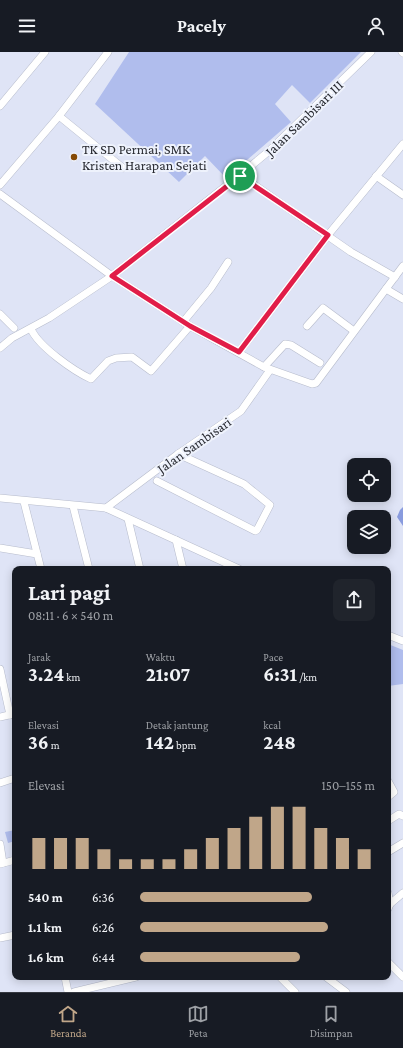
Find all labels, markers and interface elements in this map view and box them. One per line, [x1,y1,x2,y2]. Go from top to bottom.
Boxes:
icon: menu [16,15,38,37]
icon: person [365,15,387,37]
text: Pacely [177,16,226,36]
street label: Jalan Sambisari III [260,77,346,161]
place label: TK SD Permai, SMK Kristen Harapan Sejati [82,141,207,174]
marker: TK SD Permai, SMK Kristen Harapan Sejati [69,152,79,162]
pin [223,159,257,193]
icon: arrive [229,165,251,187]
street label: Jalan Sambisari [152,413,234,478]
map controls [347,458,391,554]
button: locate [347,458,391,502]
button: layers [347,510,391,554]
button: share [333,579,375,621]
text: Lari pagi [28,580,110,605]
text: 08:11 · 6 × 540 m [28,608,113,623]
text: Jarak [28,651,50,663]
text: Waktu [146,651,175,663]
text: Pace [263,651,283,663]
text: 3.24 [28,663,64,685]
text: 21:07 [146,663,190,685]
text: 6:31 [263,663,297,685]
text: km [64,671,80,683]
text: /km [297,671,317,683]
text: Elevasi [28,719,59,731]
text: Detak jantung [146,719,208,731]
text: kcal [263,719,281,731]
text: 36 [28,731,49,753]
text: 142 [146,731,174,753]
text: 248 [263,731,296,753]
text: m [49,739,60,751]
text: bpm [174,739,196,751]
text: Elevasi [28,778,65,793]
text: 150–155 m [322,778,375,793]
text: 540 m [28,890,63,905]
text: 6:36 [92,890,114,905]
text: 1.1 km [28,920,62,935]
text: 6:26 [92,920,114,935]
text: 1.6 km [28,950,64,965]
text: 6:44 [92,950,115,965]
tab: Beranda [50,1003,87,1039]
tab: Peta [187,1003,209,1039]
tab: Disimpan [310,1003,353,1039]

